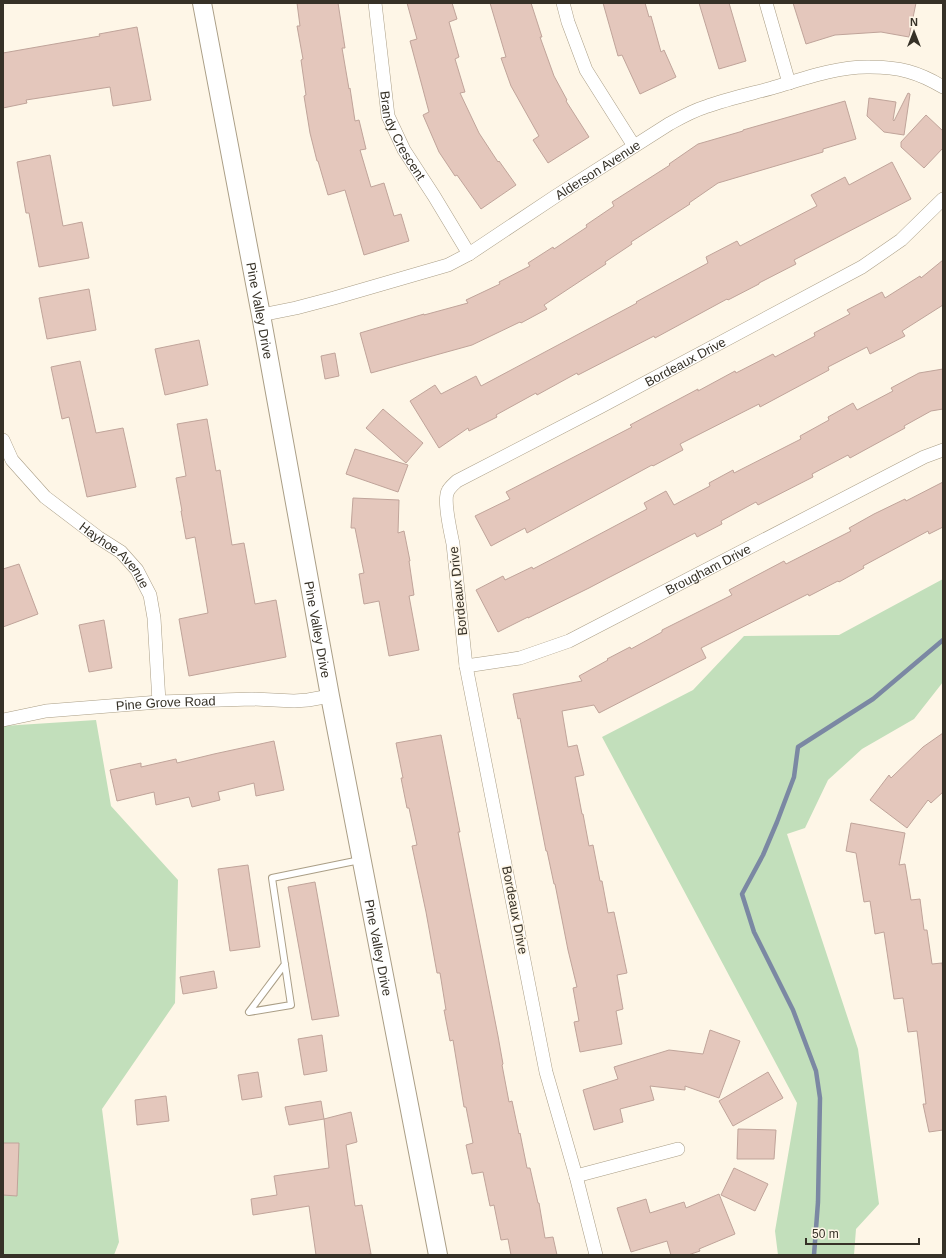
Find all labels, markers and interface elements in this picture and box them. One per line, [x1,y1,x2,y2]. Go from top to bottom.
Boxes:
north arrow [894,12,934,52]
text: N [910,16,918,28]
street label: Brandy Crescent [378,90,429,183]
street label: Alderson Avenue [552,137,643,202]
street label: Pine Valley Drive [244,261,276,360]
street label: Bordeaux Drive [642,334,728,389]
street label: Hayhoe Avenue [77,519,153,591]
street label: Brougham Drive [663,541,753,597]
street label: Bordeaux Drive [446,546,470,636]
street label: Pine Valley Drive [302,580,334,679]
street label: Pine Grove Road [115,693,216,713]
street label: Bordeaux Drive [499,865,531,955]
street label: Pine Valley Drive [362,898,395,997]
scale bar [806,1220,919,1246]
text: 50 m [812,1227,839,1241]

